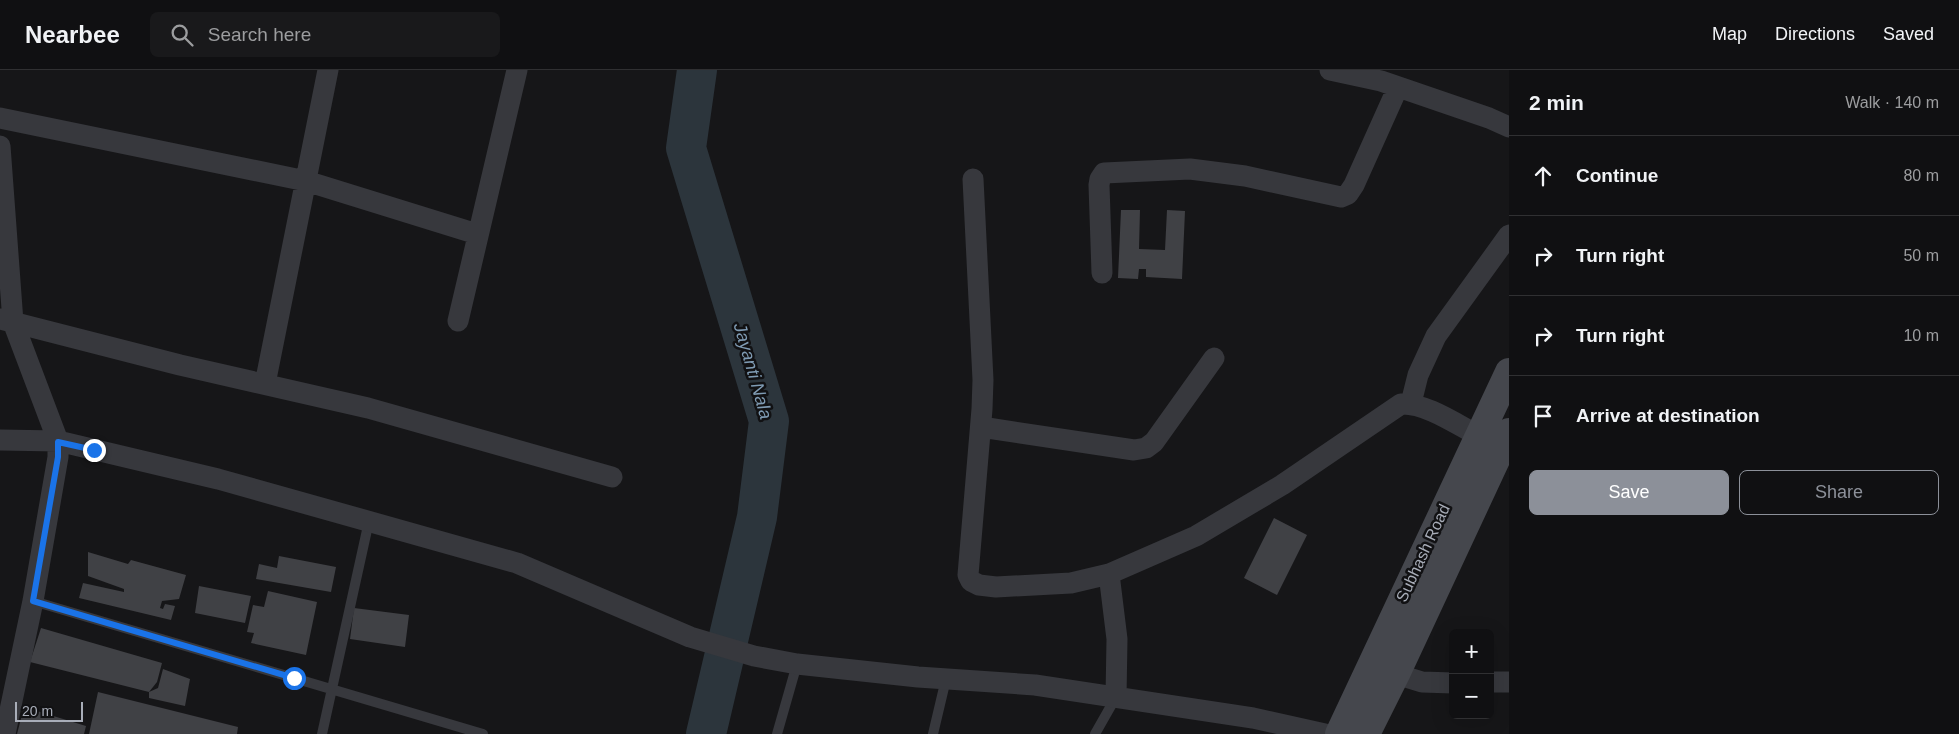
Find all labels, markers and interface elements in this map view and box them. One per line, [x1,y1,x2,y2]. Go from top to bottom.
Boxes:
search box [150,12,500,57]
text: Nearbee [25,21,120,48]
icon: search [168,21,196,49]
text: Search here [208,24,311,45]
text: Map [1712,24,1747,44]
text: Directions [1775,24,1855,44]
text: Saved [1883,24,1934,44]
text: 2 min [1529,91,1584,114]
text: Walk · 140 m [1845,94,1939,111]
icon: ahead [1529,162,1557,190]
text: Continue [1576,165,1658,186]
text: 80 m [1903,167,1939,184]
icon: right [1529,242,1557,270]
text: Turn right [1576,245,1664,266]
text: 50 m [1903,247,1939,264]
water label: Jayanti Nala [729,320,776,421]
icon: right [1529,322,1557,350]
text: Turn right [1576,325,1664,346]
text: 10 m [1903,327,1939,344]
icon: arrive [1529,402,1557,430]
text: Arrive at destination [1576,405,1760,426]
route end [83,439,106,462]
button: Save [1529,470,1729,515]
button: Share [1739,470,1939,515]
street label: Subhash Road [1393,501,1453,605]
map controls [1449,629,1494,719]
button: + [1449,629,1494,674]
route start [283,667,306,690]
button: − [1449,674,1494,719]
scale bar [15,699,82,722]
text: 20 m [22,703,53,719]

